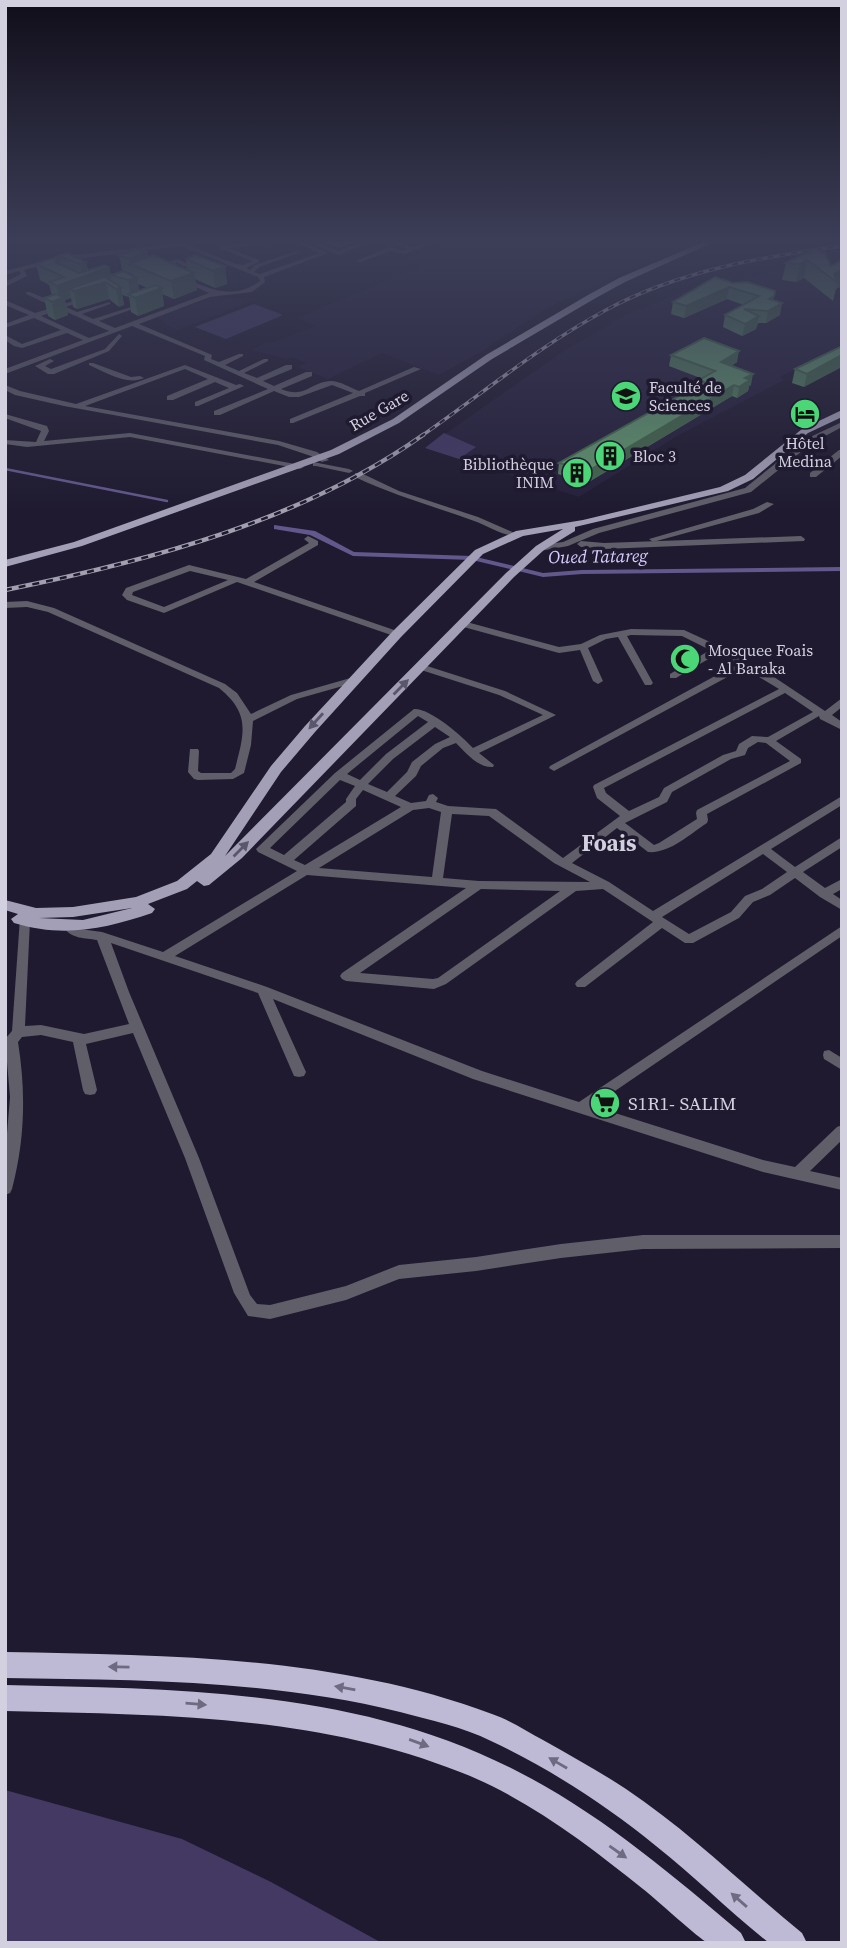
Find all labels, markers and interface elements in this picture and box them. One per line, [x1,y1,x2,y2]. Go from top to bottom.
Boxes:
place label: Faculté de Sciences [649,376,722,416]
school or university icon: Faculté de Sciences [609,379,643,413]
street label: Rue Gare [345,384,413,436]
hotel icon: Hôtel Medina [788,397,822,431]
place label: Hôtel Medina [778,432,833,472]
building icon: Bloc 3 [593,439,627,473]
place label: Bloc 3 [633,445,676,467]
place label: Bibliothèque INIM [463,453,554,493]
building icon: Bibliothèque INIM [560,456,594,490]
water label: Oued Tatareg [548,543,649,569]
place label: Mosquee Foais - Al Baraka [708,639,813,679]
mosque icon: Mosquee Foais - Al Baraka [668,642,702,676]
one-way arrow [392,679,409,695]
one-way arrow [309,712,325,729]
district label: Foais [582,827,636,859]
one-way arrow [233,841,249,858]
supermarket icon: S1R1- SALIM [588,1086,622,1120]
place label: S1R1- SALIM [628,1090,736,1116]
one-way arrow [108,1661,130,1673]
one-way arrow [334,1682,356,1693]
one-way arrow [185,1699,207,1710]
one-way arrow [409,1737,430,1748]
one-way arrow [549,1757,568,1769]
one-way arrow [609,1845,627,1859]
one-way arrow [730,1892,748,1908]

